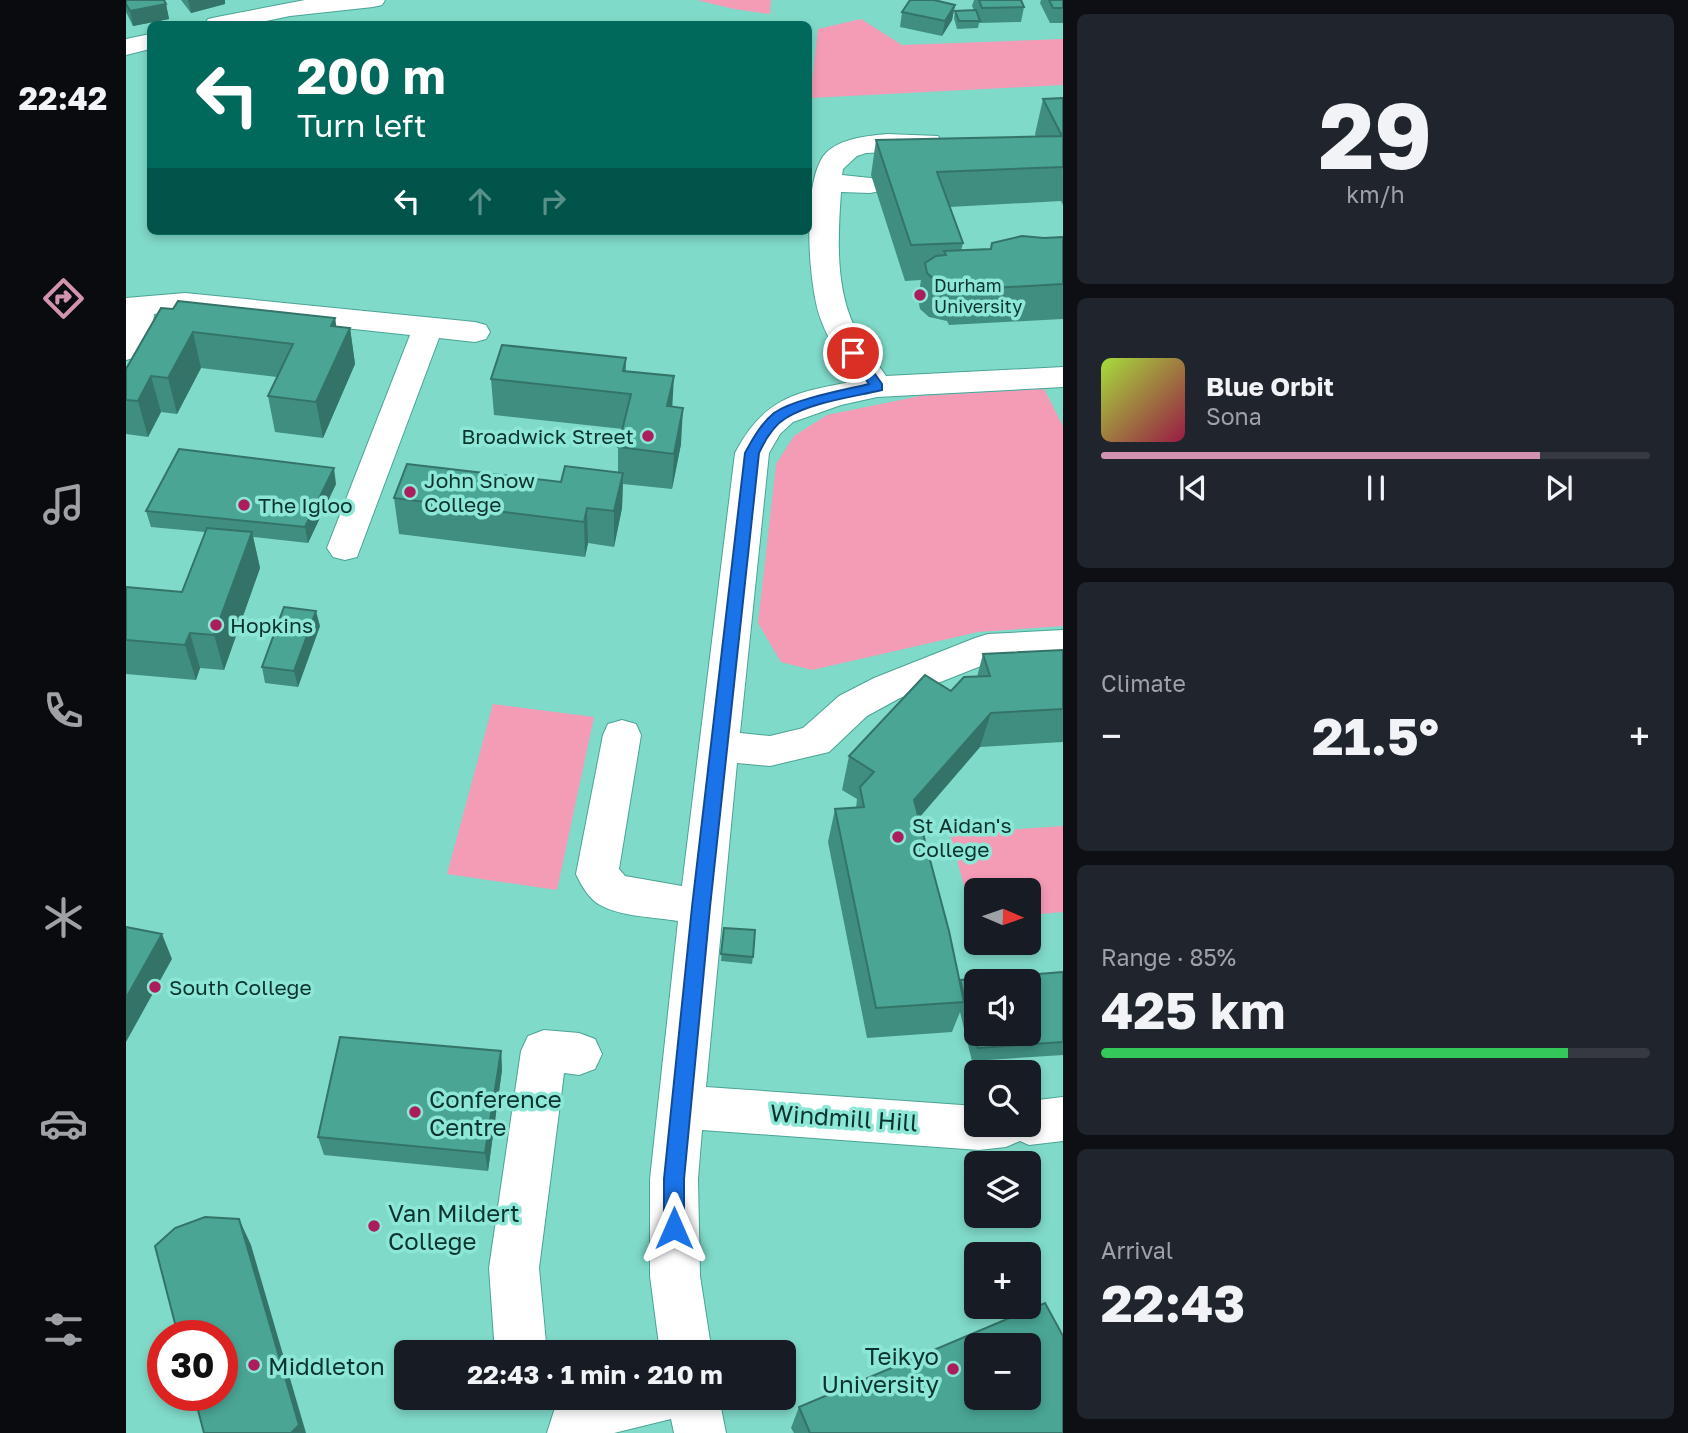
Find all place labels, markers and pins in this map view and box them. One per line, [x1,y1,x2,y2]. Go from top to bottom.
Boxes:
place label: Durham University [934,274,1022,317]
marker: Durham University [912,287,928,303]
pin [823,323,883,383]
place label: Broadwick Street [461,423,634,449]
marker: Broadwick Street [640,428,656,444]
place label: John Snow College [424,467,535,517]
marker: John Snow College [402,484,418,500]
place label: The Igloo [258,492,353,518]
marker: The Igloo [236,497,252,513]
place label: Hopkins [230,612,313,638]
marker: Hopkins [208,617,224,633]
place label: St Aidan's College [912,812,1012,862]
marker: St Aidan's College [890,829,906,845]
place label: South College [169,974,312,1000]
marker: South College [147,979,163,995]
place label: Conference Centre [429,1084,562,1141]
marker: Conference Centre [407,1104,423,1120]
place label: Van Mildert College [388,1198,520,1255]
marker: Van Mildert College [366,1218,382,1234]
place label: Teikyo University [821,1341,939,1398]
place label: Middleton [268,1351,385,1380]
marker: Middleton [246,1357,262,1373]
marker: Teikyo University [945,1361,961,1377]

